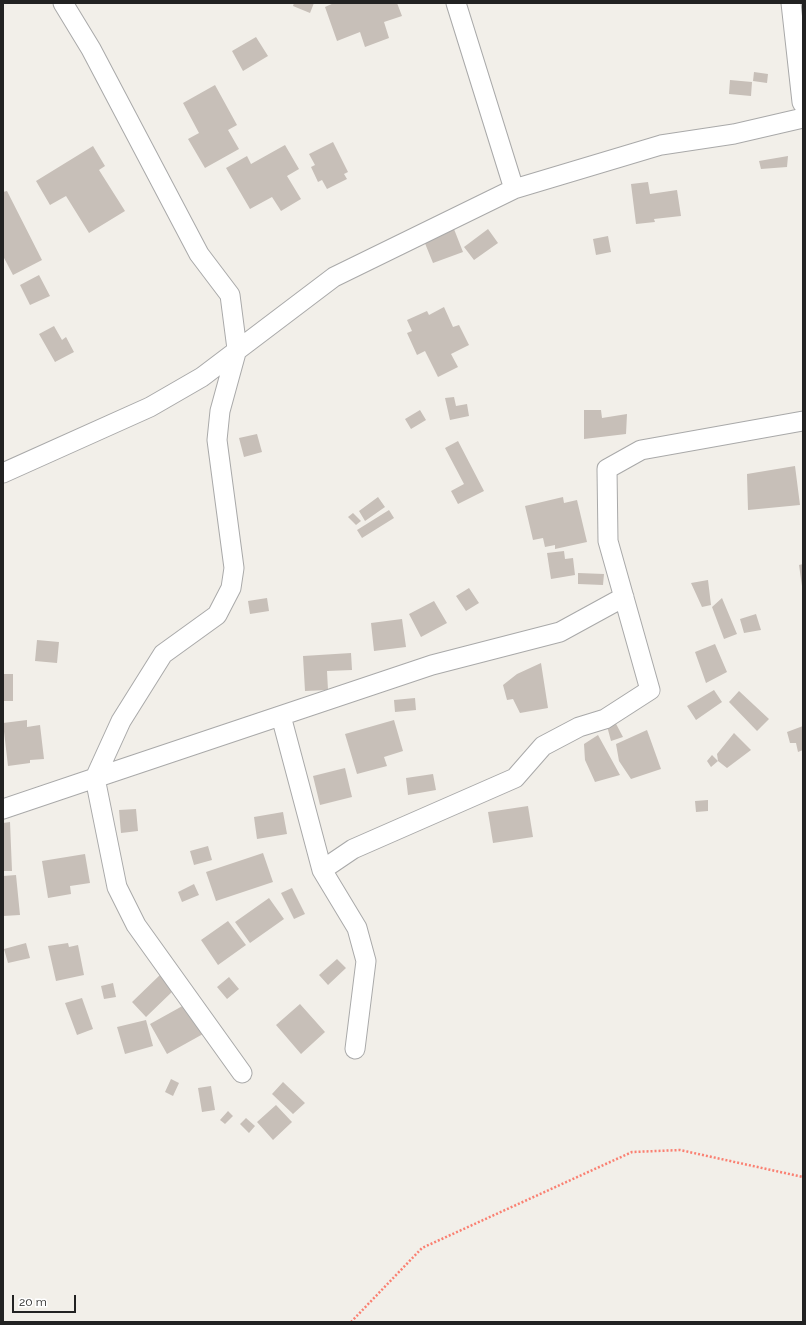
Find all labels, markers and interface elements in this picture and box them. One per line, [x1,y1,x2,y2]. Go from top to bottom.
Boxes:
scale bar [14,1287,78,1313]
text: 20 m [19,1295,47,1309]

